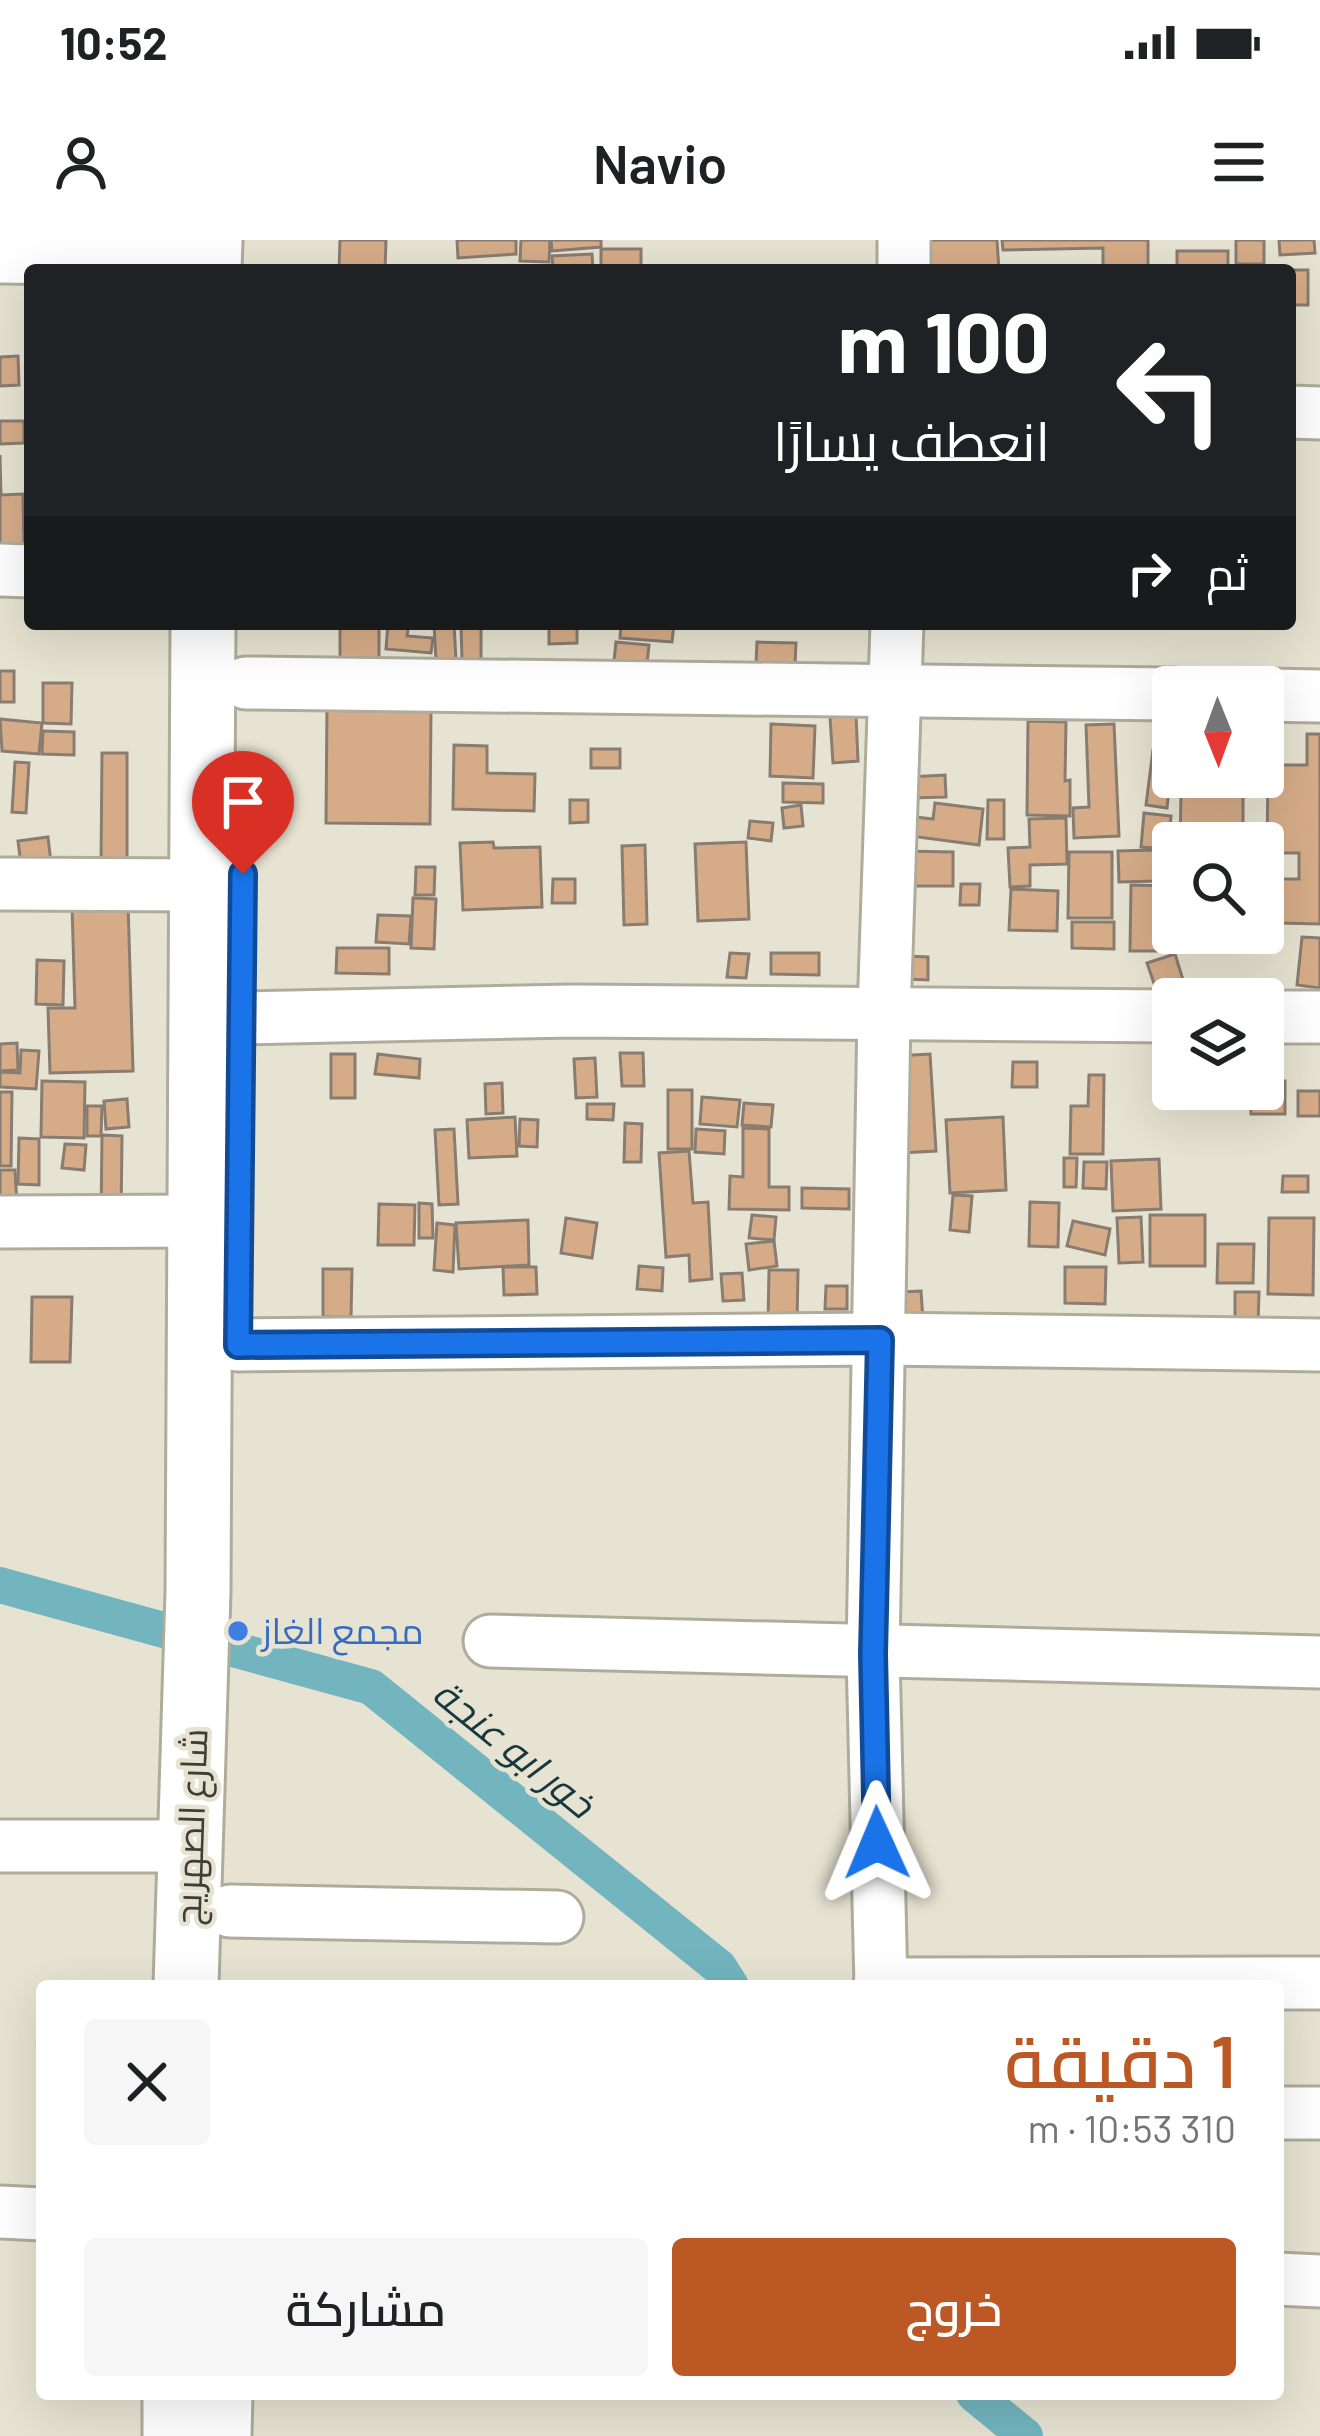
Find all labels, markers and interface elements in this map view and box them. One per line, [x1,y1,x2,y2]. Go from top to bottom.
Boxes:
text: 10:52 [60,15,167,69]
icon: person [48,129,114,195]
icon: menu [1206,129,1272,195]
text: Navio [593,130,727,195]
text: 100 m [838,289,1050,390]
icon: left [1092,312,1248,468]
text: انعطف يسارًا [773,407,1050,472]
icon: right [1116,540,1182,606]
text: ثم [1206,545,1248,599]
north arrow [1152,666,1284,798]
map controls [1152,666,1284,1110]
pin [192,751,294,874]
icon: arrive [210,769,276,835]
button: search [1152,822,1284,954]
button: layers [1152,978,1284,1110]
place label: مجمع الغاز [260,1608,424,1656]
marker: مجمع الغاز [225,1618,251,1644]
water label: خور ابو عنجة [424,1668,606,1828]
street label: شارع الصهريج [165,1728,219,1926]
position arrow [814,1780,940,1906]
text: 1 دقيقة [1004,2016,1236,2102]
button: close [84,2019,210,2145]
text: 310 m · 10:53 [1028,2104,1236,2151]
button: مشاركة [84,2238,648,2376]
button: خروج [672,2238,1236,2376]

